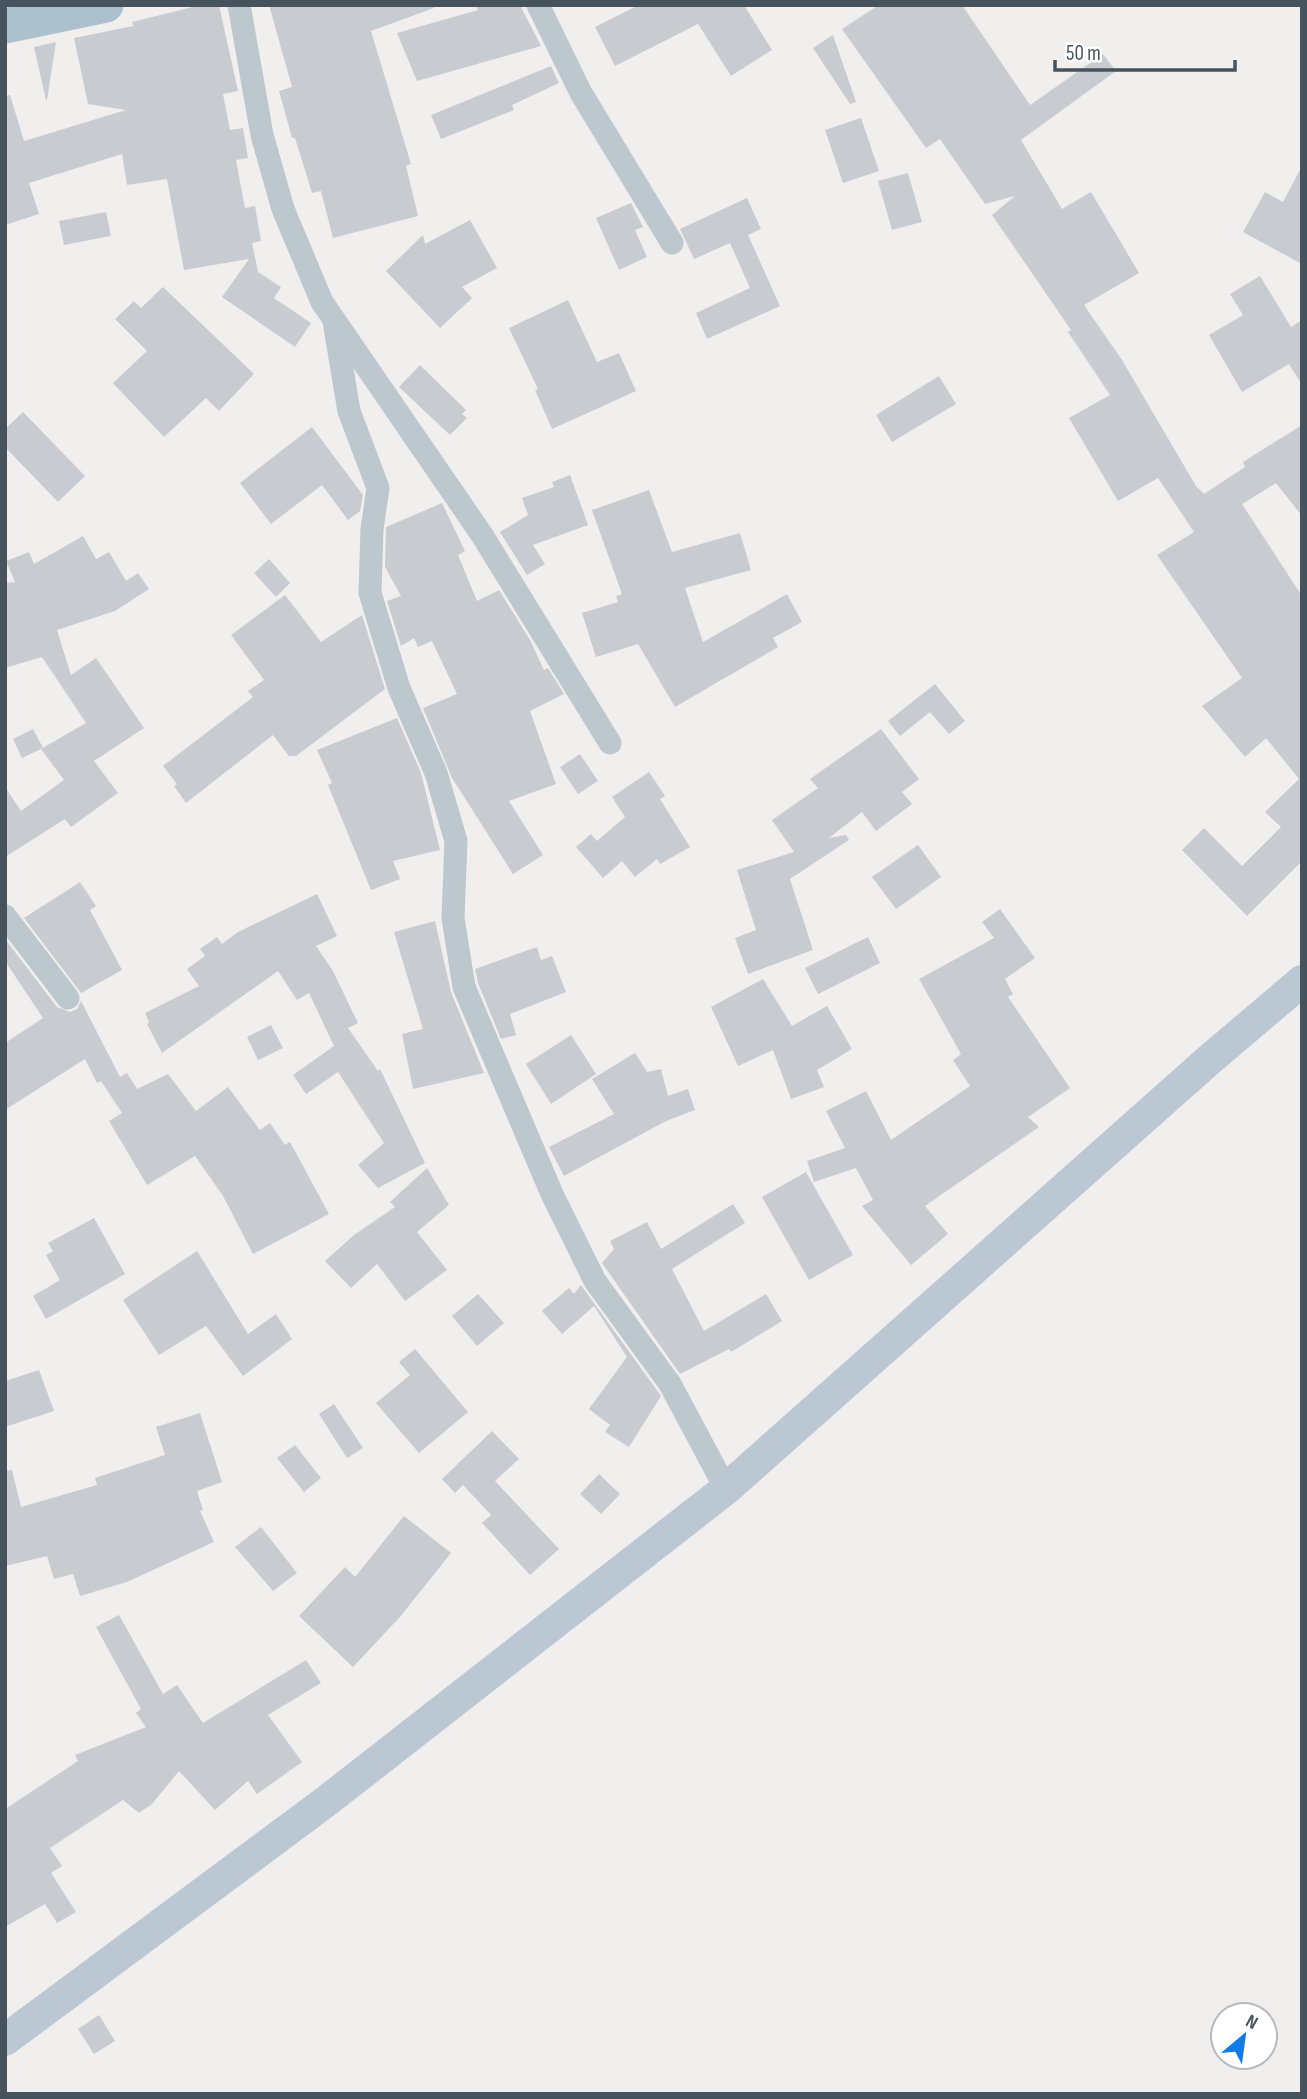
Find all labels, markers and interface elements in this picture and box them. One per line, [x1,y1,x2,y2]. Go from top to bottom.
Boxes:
scale bar [1055,28,1235,72]
text: 50 m [1066,41,1101,66]
north arrow [1209,2001,1279,2071]
text: N [1241,2010,1262,2035]

